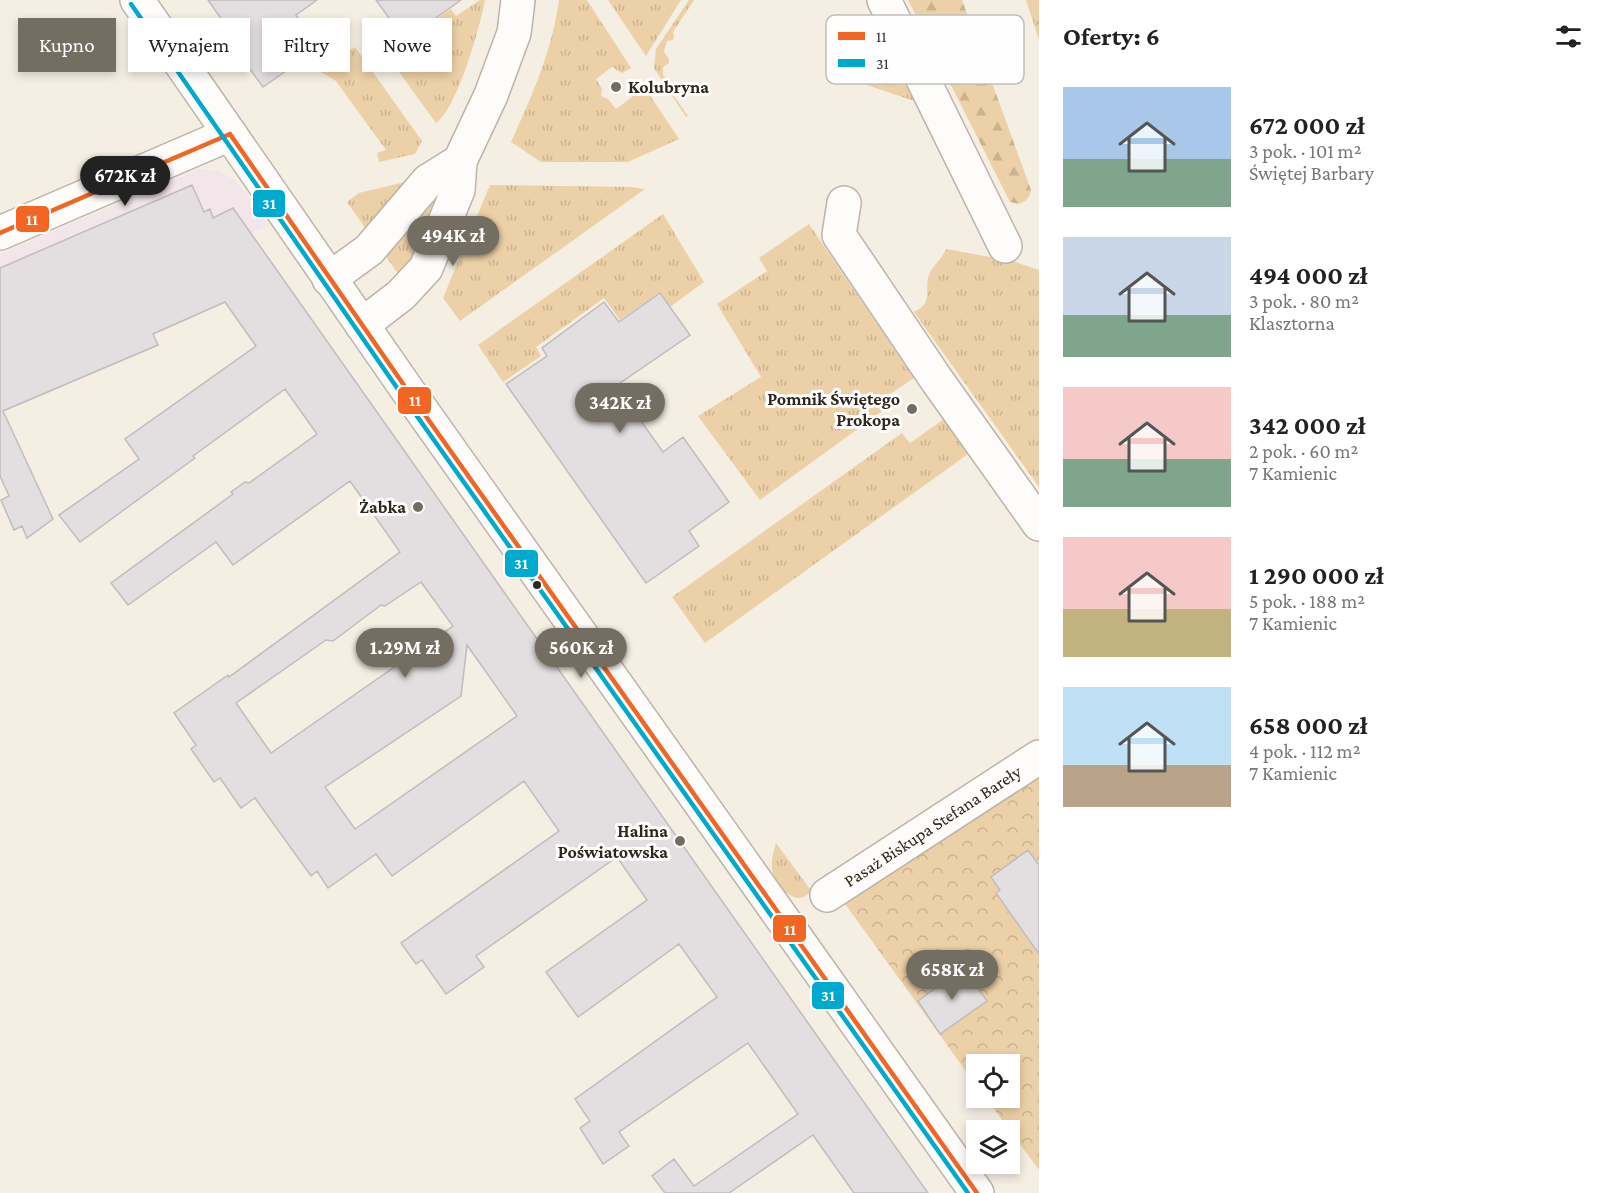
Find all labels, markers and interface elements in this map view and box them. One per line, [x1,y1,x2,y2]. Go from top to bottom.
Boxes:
legend [826,15,1024,84]
chip: Kupno [18,18,116,72]
chip: Wynajem [128,18,250,72]
chip: Filtry [262,18,350,72]
chip: Nowe [362,18,452,72]
icon: filters [1552,20,1585,53]
text: Oferty: 6 [1063,22,1160,51]
text: 11 [876,28,887,45]
text: 31 [876,55,889,72]
place label: Kolubryna [628,77,709,97]
marker: Kolubryna [609,80,623,94]
icon: home [1111,111,1183,183]
text: 672 000 zł [1249,111,1365,140]
text: 3 pok. · 101 m² [1249,140,1362,162]
pin: 672K zł [70,156,180,207]
text: Świętej Barbary [1249,162,1374,184]
text: 672K zł [94,164,156,186]
line badge: 31 [252,189,286,218]
text: 31 [262,195,276,212]
line badge: 11 [15,205,50,233]
text: 11 [26,211,38,228]
pin: 494K zł [398,216,508,267]
text: 494K zł [421,224,485,246]
icon: home [1111,261,1183,333]
text: 494 000 zł [1249,261,1367,290]
text: 3 pok. · 80 m² [1249,290,1359,312]
text: Klasztorna [1249,312,1335,334]
pin: 342K zł [565,383,675,434]
line badge: 11 [397,386,432,415]
place label: Pomnik Świętego Prokopa [767,389,900,430]
text: 342K zł [589,391,651,413]
text: 11 [409,392,421,409]
marker: Pomnik Świętego Prokopa [905,402,919,416]
icon: home [1111,411,1183,483]
text: 342 000 zł [1249,411,1366,440]
text: 2 pok. · 60 m² [1249,440,1358,462]
text: 7 Kamienic [1249,462,1337,484]
place label: Żabka [359,497,406,517]
marker: Żabka [411,500,425,514]
line badge: 31 [504,549,539,578]
text: 31 [514,555,528,572]
icon: home [1111,561,1183,633]
text: 1 290 000 zł [1249,561,1384,590]
unlabelled marker [531,579,543,591]
text: 5 pok. · 188 m² [1249,590,1365,612]
text: 7 Kamienic [1249,612,1337,634]
pin: 1.29M zł [343,628,467,679]
pin: 560K zł [526,628,636,679]
text: 1.29M zł [370,636,440,658]
text: 560K zł [549,636,613,658]
icon: home [1111,711,1183,783]
text: 658 000 zł [1249,711,1368,740]
text: 4 pok. · 112 m² [1249,740,1360,762]
street label: Pasaż Biskupa Stefana Bareły [840,761,1025,891]
text: 7 Kamienic [1249,762,1337,784]
place label: Halina Poświatowska [558,821,668,862]
marker: Halina Poświatowska [673,834,687,848]
line badge: 11 [772,914,807,943]
text: 11 [784,921,796,938]
pin: 658K zł [897,950,1007,1001]
text: 658K zł [920,958,984,980]
line badge: 31 [811,981,845,1010]
text: 31 [821,987,835,1004]
map controls [966,1054,1020,1174]
button: locate [966,1054,1020,1108]
button: layers [966,1120,1020,1174]

